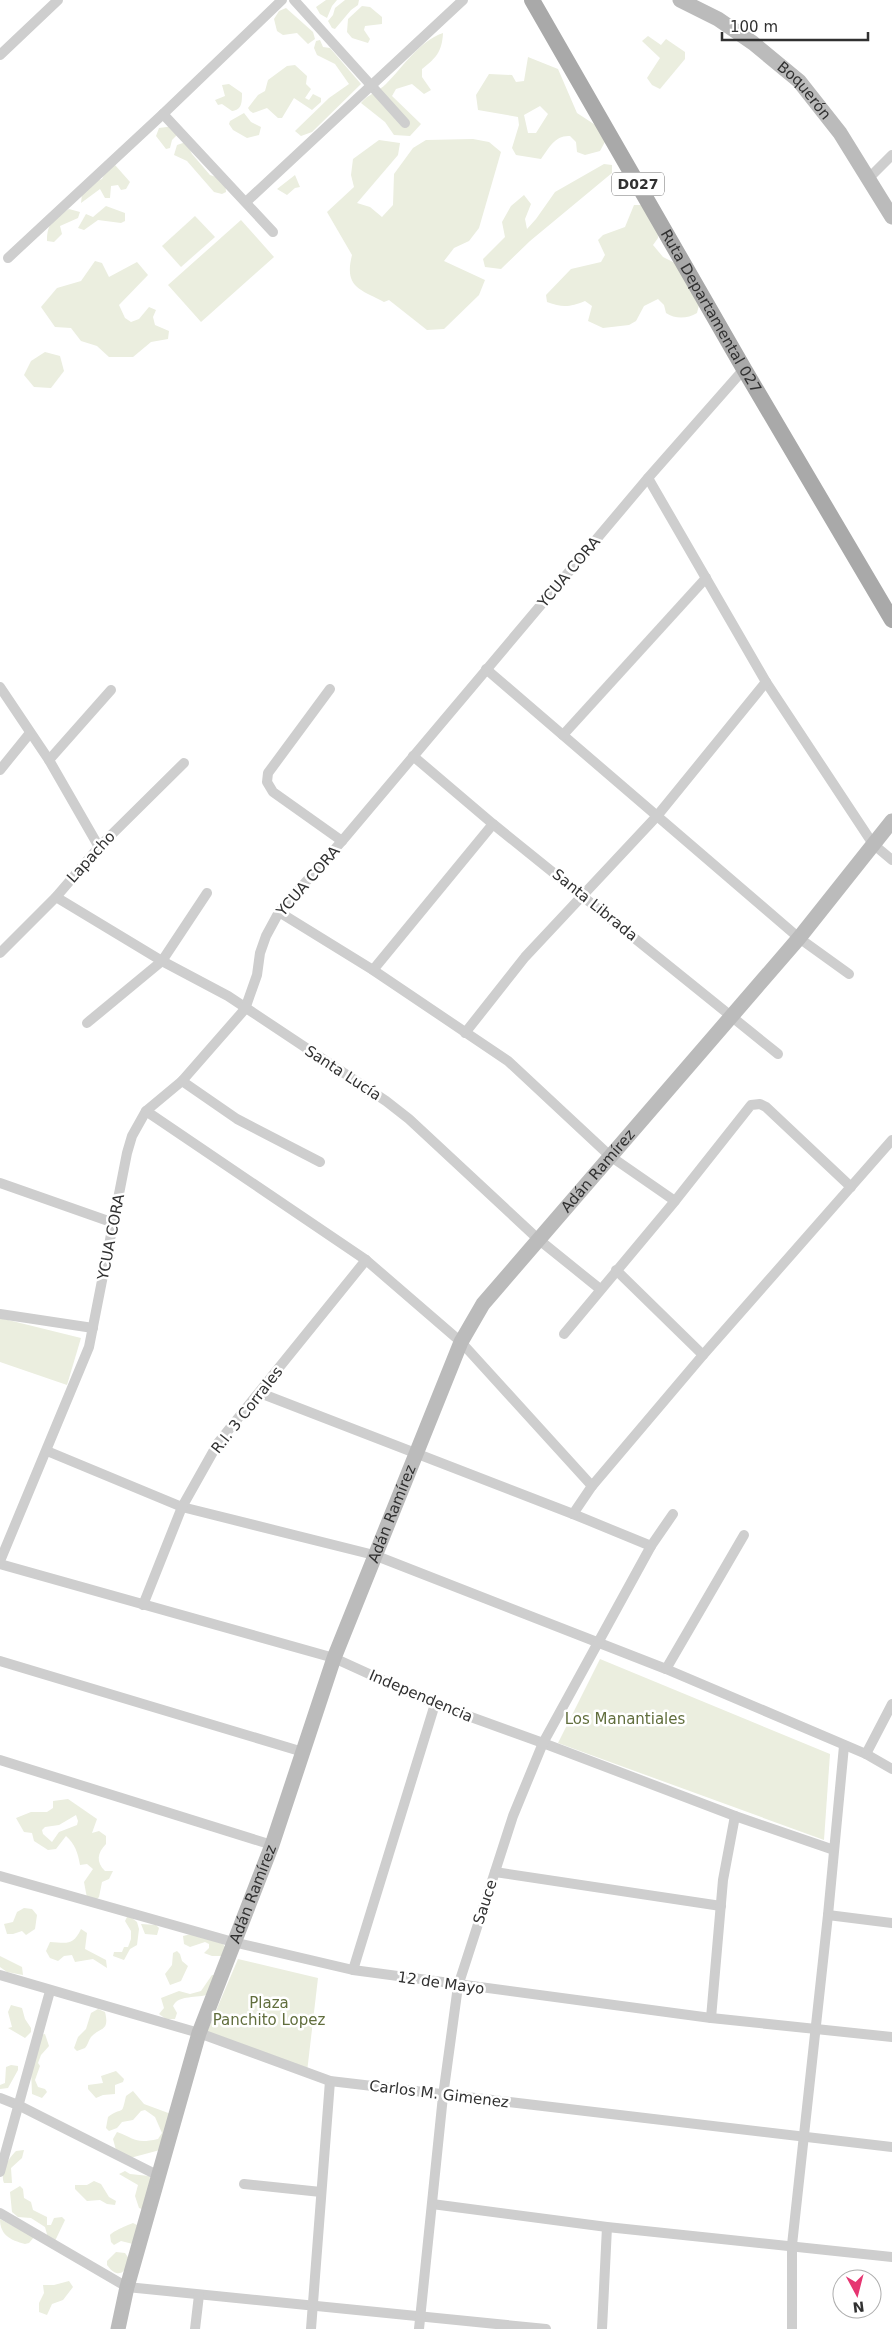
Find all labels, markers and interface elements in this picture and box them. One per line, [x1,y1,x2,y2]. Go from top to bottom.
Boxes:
scale bar [722,10,868,42]
text: 100 m [730,18,778,36]
street label: Boquerón [773,58,835,123]
road number: D027 [612,172,664,195]
street label: Ruta Departamental 027 [657,226,765,396]
street label: YCUA CORA [533,532,604,612]
street label: Lapacho [63,827,119,887]
street label: YCUA CORA [272,842,344,921]
street label: Santa Librada [549,865,641,945]
street label: Santa Lucía [301,1042,385,1104]
street label: Adán Ramírez [557,1126,639,1216]
street label: YCUA CORA [94,1192,128,1282]
street label: R.I. 3 Corrales [208,1363,287,1457]
street label: Adán Ramírez [364,1462,420,1565]
street label: Independencia [366,1666,476,1726]
park label: Los Manantiales [565,1710,686,1728]
street label: Adán Ramírez [226,1842,280,1946]
street label: Sauce [469,1877,501,1927]
street label: 12 de Mayo [396,1968,486,1998]
park label: Plaza Panchito Lopez [213,1994,325,2029]
street label: Carlos M. Gimenez [368,2077,510,2112]
north arrow [832,2269,882,2319]
text: N [852,2298,865,2316]

